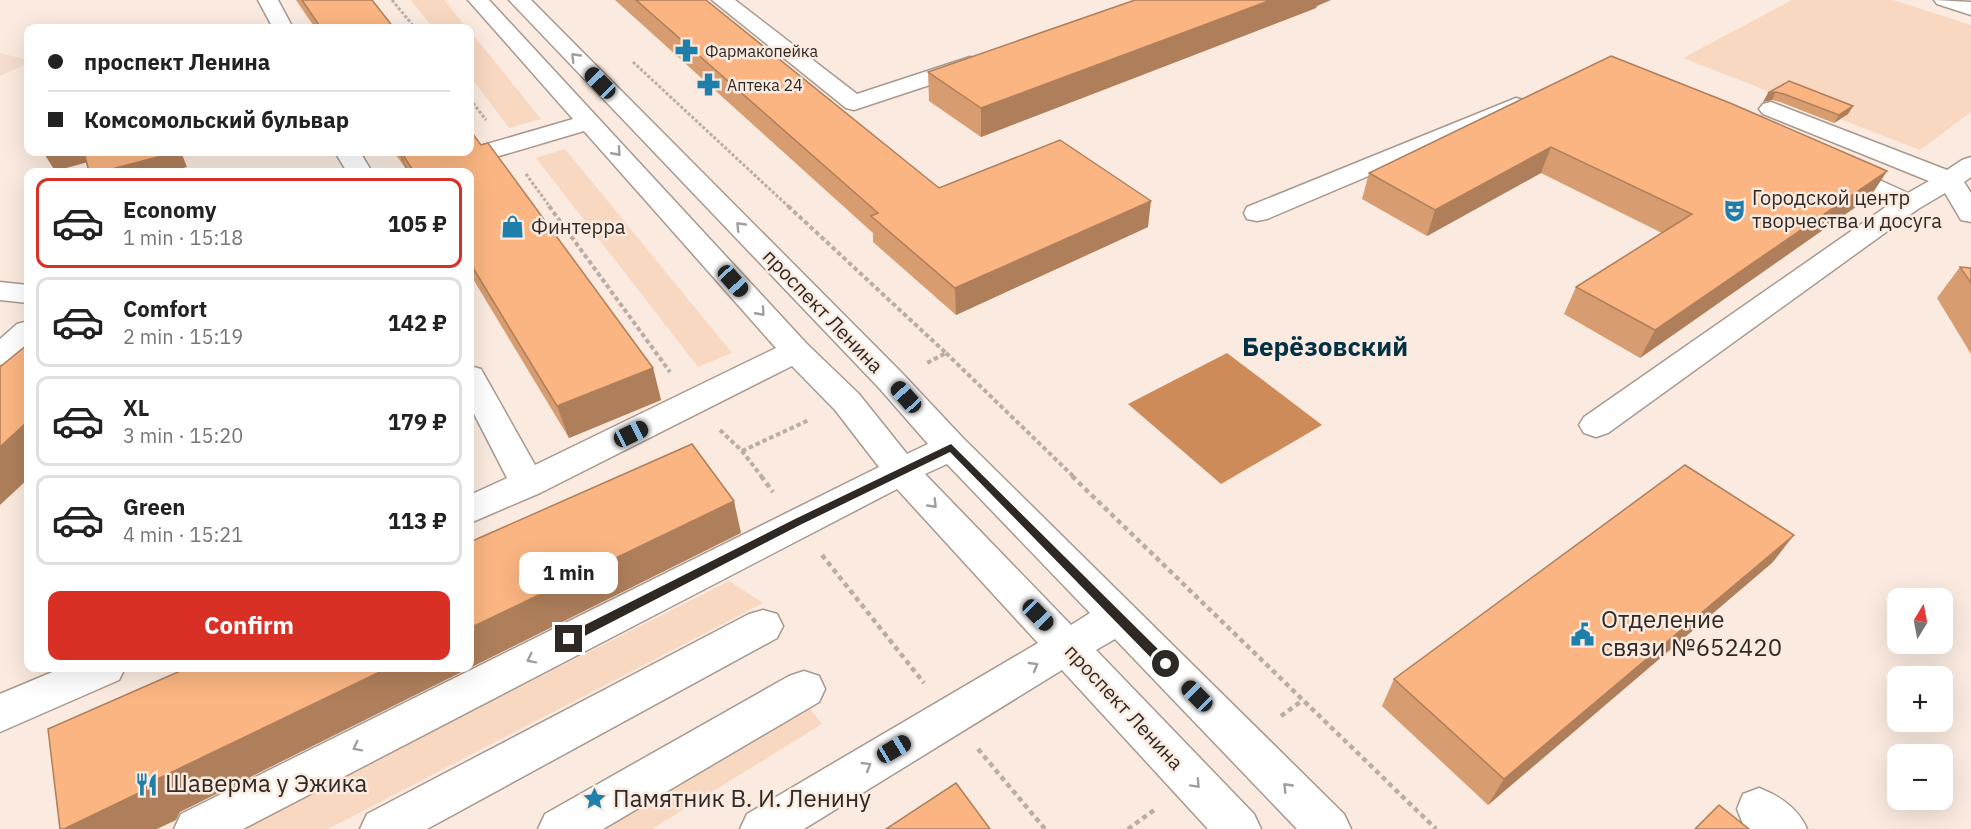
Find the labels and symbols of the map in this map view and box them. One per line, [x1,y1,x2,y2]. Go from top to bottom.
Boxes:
pharmacy icon: Фармакопейка [674,38,700,64]
place label: Фармакопейка [705,41,819,61]
one-way arrow [571,53,582,63]
car [581,64,619,102]
pharmacy icon: Аптека 24 [696,72,722,98]
place label: Аптека 24 [727,75,803,95]
one-way arrow [610,145,621,156]
place label: Городской центр творчества и досуга [1752,184,1942,234]
theatre icon: Городской центр творчества и досуга [1721,197,1747,223]
place label: Финтерра [531,213,626,240]
shop icon: Финтерра [500,214,526,240]
one-way arrow [737,223,748,234]
street label: проспект Ленина [757,243,890,379]
car [714,262,752,300]
one-way arrow [754,306,765,316]
district label: Берёзовский [1242,329,1408,363]
car [887,378,925,416]
car [611,418,651,450]
one-way arrow [926,498,937,508]
callout: 1 min [520,552,618,594]
north arrow [1887,588,1953,654]
car [1019,596,1057,634]
place label: Отделение связи №652420 [1601,603,1782,663]
public building icon: Отделение связи №652420 [1570,621,1596,647]
route end [555,625,582,652]
street label: проспект Ленина [1059,638,1190,776]
route start [1152,650,1179,677]
one-way arrow [526,651,537,663]
one-way arrow [1028,662,1038,674]
car [1178,677,1216,715]
car [874,732,914,766]
one-way arrow [353,740,363,751]
one-way arrow [861,761,871,773]
place label: Шаверма у Эжика [165,767,367,799]
restaurant icon: Шаверма у Эжика [134,771,160,797]
one-way arrow [1189,777,1200,788]
place label: Памятник В. И. Ленину [613,782,871,814]
one-way arrow [1283,784,1294,794]
place icon: Памятник В. И. Ленину [582,786,608,812]

